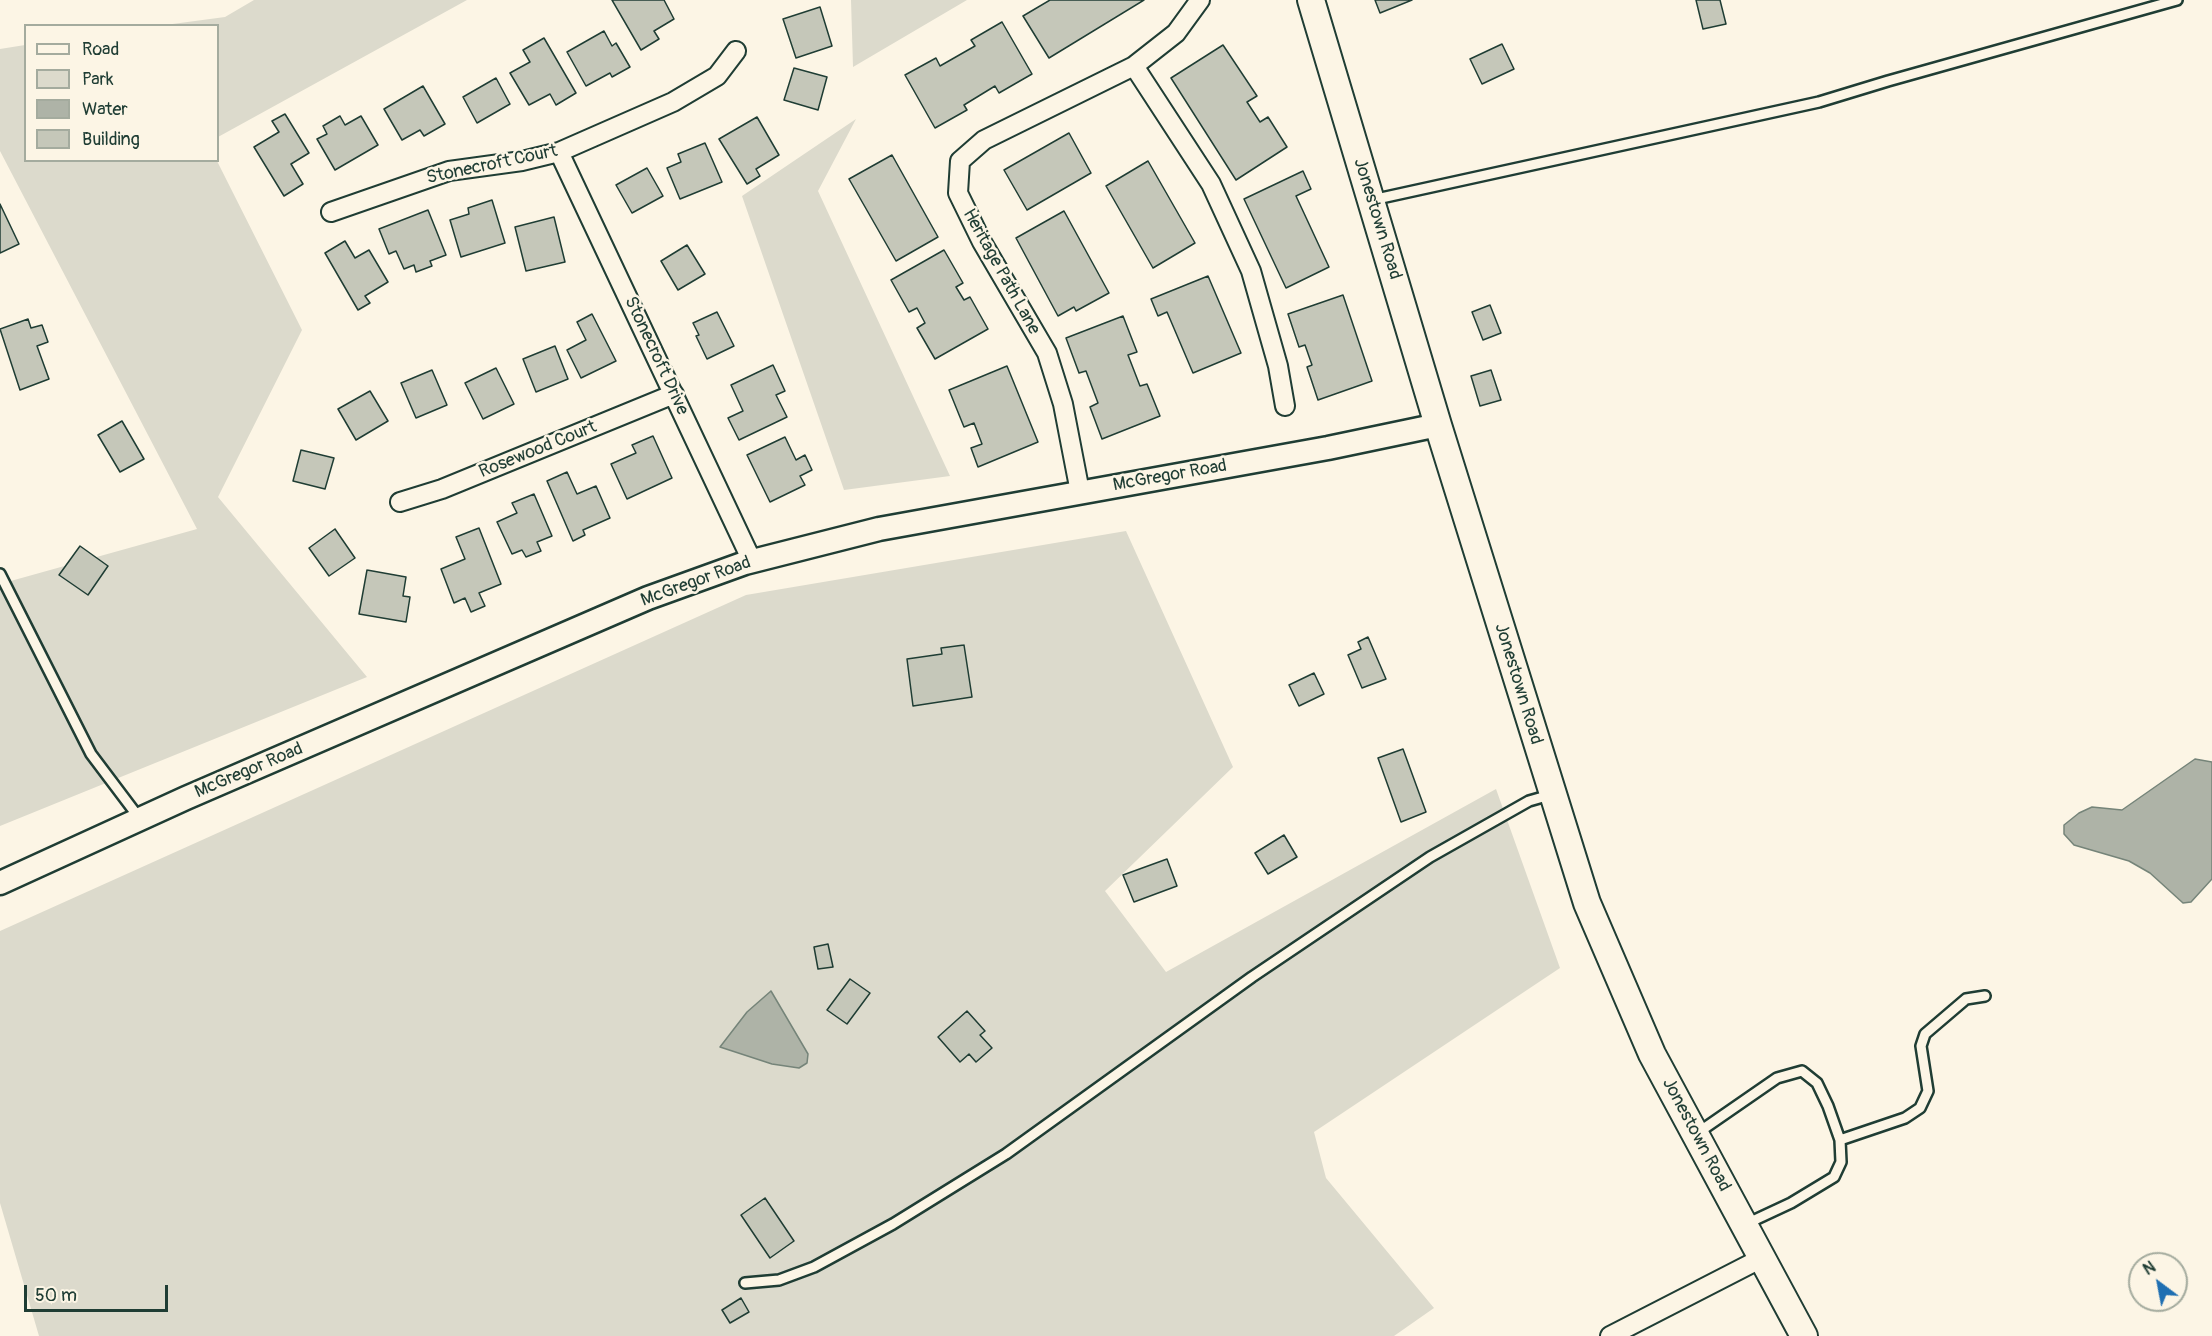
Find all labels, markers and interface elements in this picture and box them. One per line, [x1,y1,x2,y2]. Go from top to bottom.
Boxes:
legend [24,24,219,162]
text: Road [82,38,119,61]
text: Park [82,68,114,91]
text: Water [82,98,128,121]
text: Building [82,128,140,151]
street label: Stonecroft Court [425,141,559,189]
street label: Jonestown Road [1348,156,1406,282]
street label: Heritage Path Lane [958,205,1044,339]
street label: Stonecroft Drive [619,293,693,419]
street label: Rosewood Court [476,417,600,483]
street label: McGregor Road [1111,455,1229,497]
street label: McGregor Road [638,552,754,612]
street label: Jonestown Road [1489,621,1547,747]
street label: McGregor Road [192,739,306,803]
street label: Jonestown Road [1657,1075,1735,1195]
north arrow [2128,1252,2188,1312]
text: N [2140,1257,2159,1280]
scale bar [27,1273,171,1311]
text: 50 m [35,1284,77,1307]

